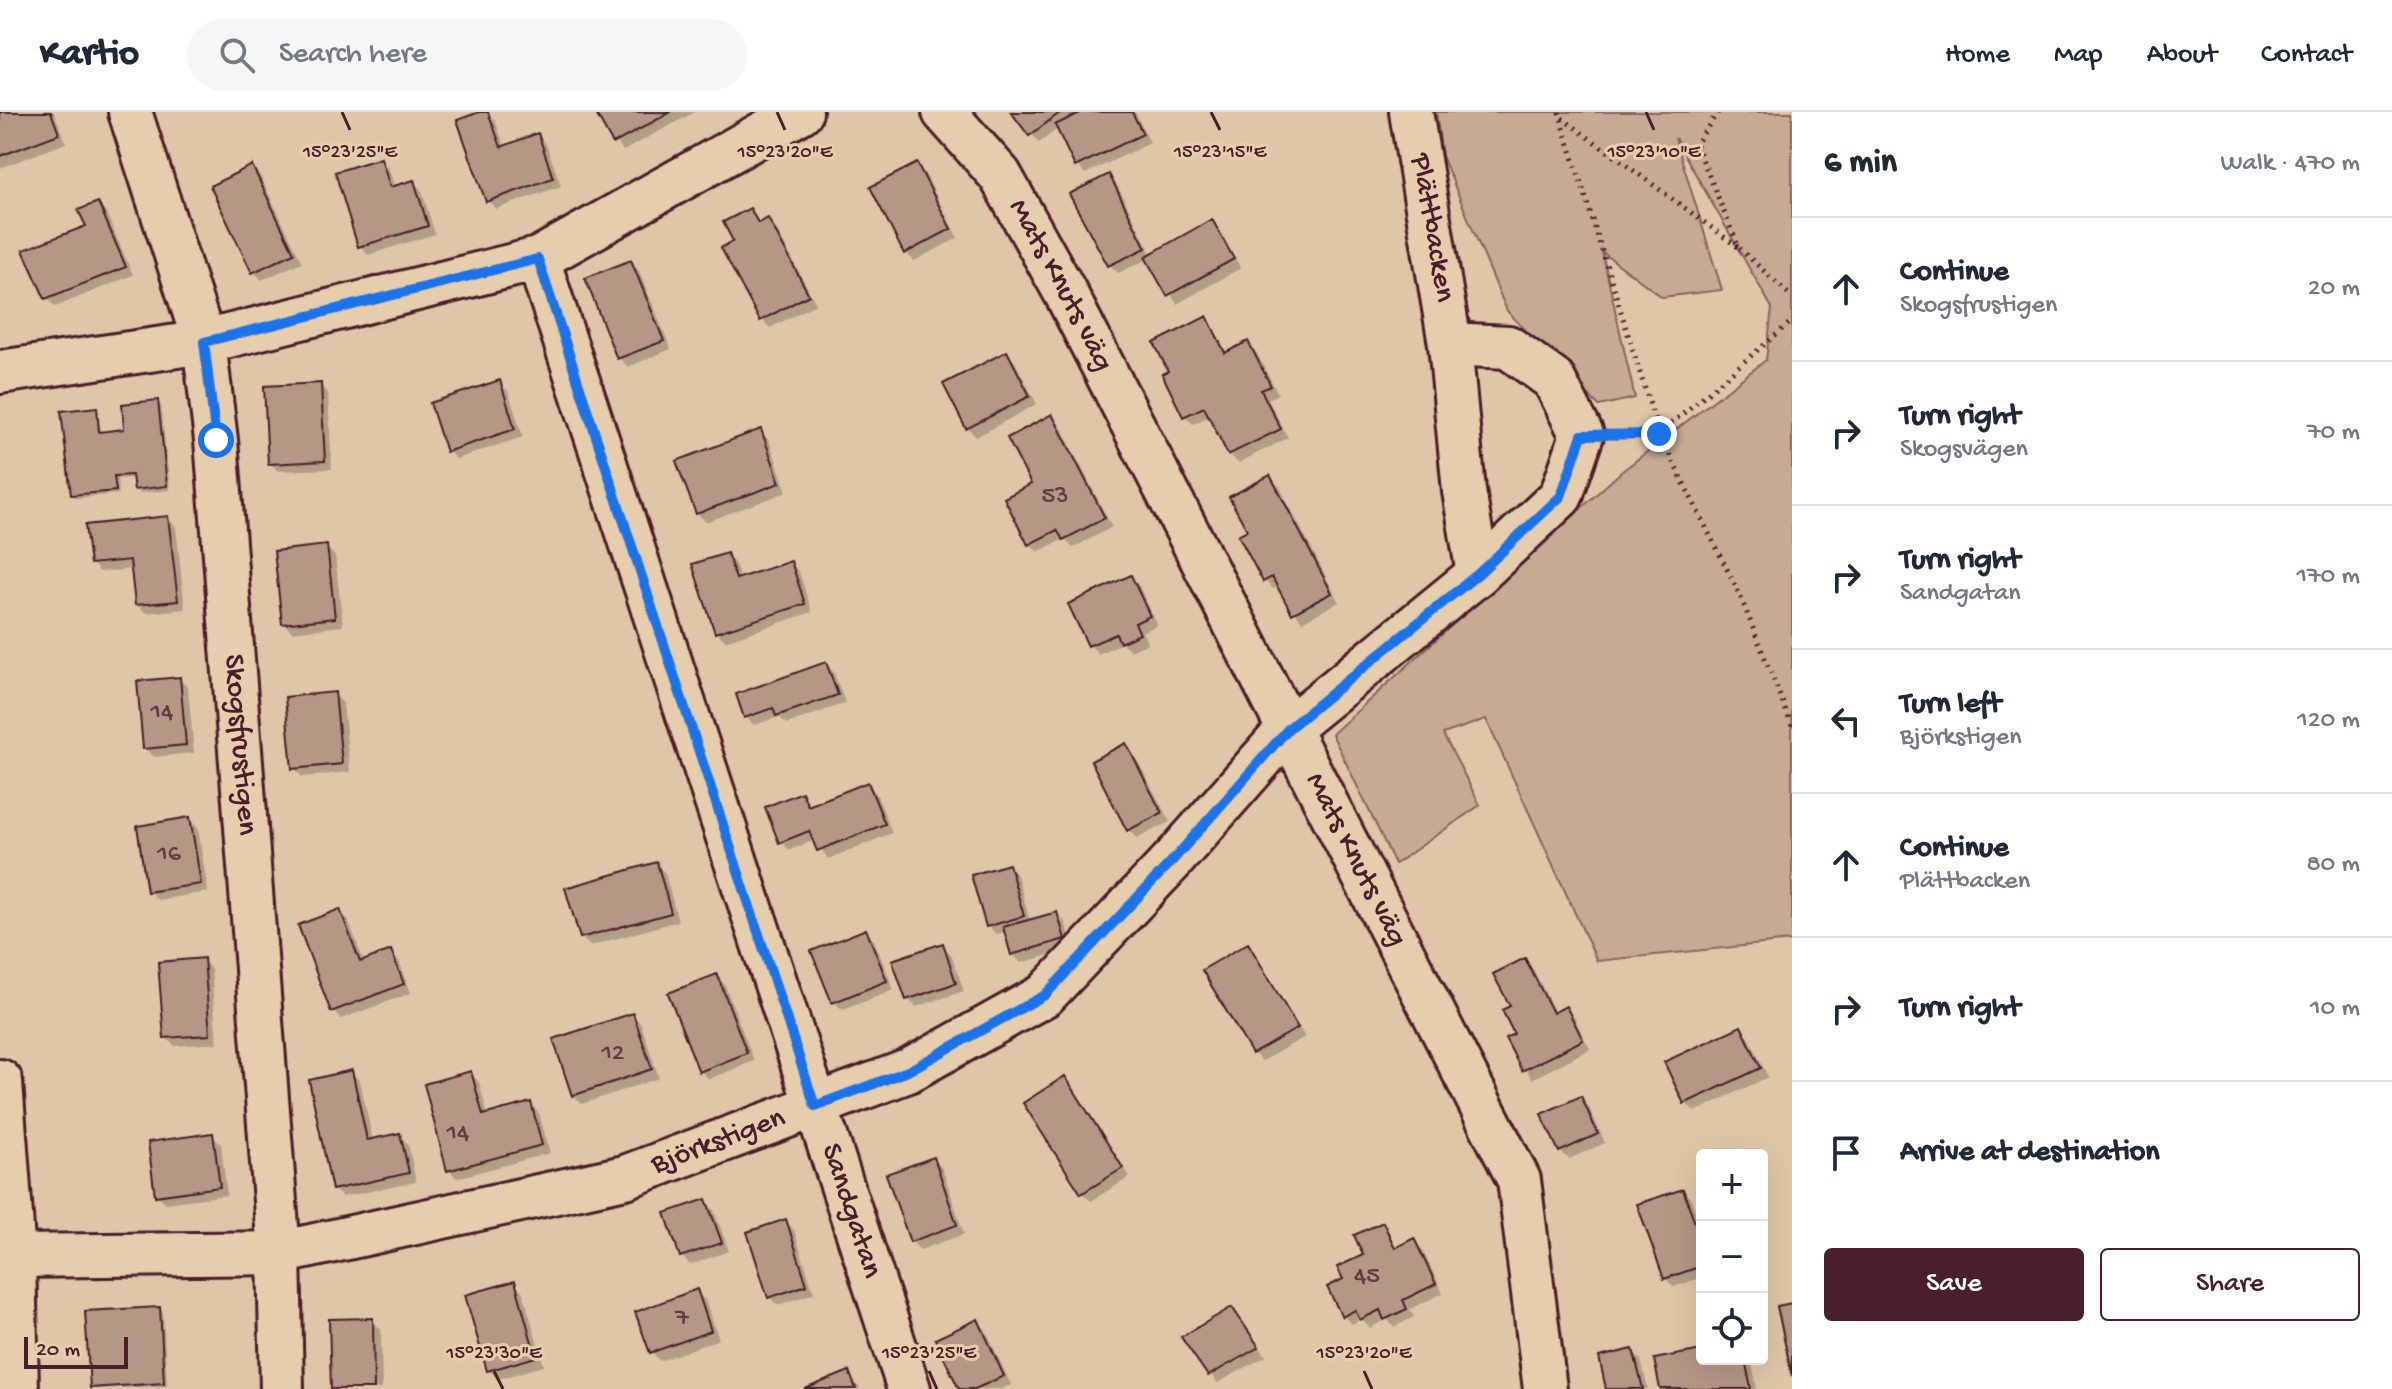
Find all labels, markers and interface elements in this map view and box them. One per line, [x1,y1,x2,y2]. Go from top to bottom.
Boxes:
search box [187,19,747,91]
text: Kartio [40,33,139,77]
icon: search [215,33,259,77]
text: Search here [279,38,427,73]
text: Home [1945,39,2010,72]
text: Map [2054,39,2103,72]
text: About [2147,39,2217,72]
text: Contact [2261,39,2352,72]
text: 15°23'25"E [302,142,399,165]
text: 15°23'20"E [737,142,834,165]
text: 15°23'15"E [1173,142,1268,165]
text: 15°23'10"E [1606,142,1702,165]
text: 6 min [1824,144,1897,184]
text: Walk · 470 m [2220,149,2360,180]
street label: Plättbacken [1401,150,1461,305]
street label: Mats Knuts väg [1000,193,1120,377]
text: Continue [1900,256,2009,291]
icon: ahead [1824,267,1868,311]
text: 20 m [2308,274,2360,305]
text: Skogsfrustigen [1900,291,2057,322]
text: Turn right [1900,400,2020,435]
icon: right [1824,411,1868,455]
route end [1641,416,1677,452]
text: 70 m [2307,418,2360,449]
route start [198,422,234,458]
text: Skogsvägen [1900,435,2028,466]
house number: 53 [1041,482,1069,513]
text: Turn right [1900,544,2020,579]
icon: right [1824,555,1868,599]
text: 170 m [2297,562,2360,593]
text: Sandgatan [1900,579,2021,610]
street label: Skogsfrustigen [215,653,264,837]
text: Turn left [1900,688,2001,723]
house number: 14 [150,698,173,729]
icon: left [1824,699,1868,743]
text: 120 m [2297,706,2360,737]
text: Björkstigen [1900,723,2022,754]
street label: Mats Knuts väg [1297,767,1414,953]
text: Continue [1900,832,2009,867]
house number: 16 [156,840,182,871]
icon: ahead [1824,843,1868,887]
text: 80 m [2306,850,2360,881]
text: Plättbacken [1900,867,2030,898]
icon: right [1824,987,1868,1031]
text: Turn right [1900,992,2020,1027]
text: 10 m [2310,994,2360,1025]
house number: 12 [600,1039,625,1070]
street label: Björkstigen [646,1101,790,1183]
house number: 14 [446,1119,469,1150]
icon: arrive [1824,1131,1868,1175]
text: Arrive at destination [1900,1136,2160,1171]
street label: Sandgatan [812,1139,889,1283]
map controls [1696,1149,1768,1365]
button: + [1696,1149,1768,1221]
button: − [1696,1221,1768,1293]
button: Save [1824,1248,2084,1321]
button: Share [2100,1248,2360,1321]
house number: 45 [1354,1262,1380,1293]
button: locate [1696,1293,1768,1365]
house number: 7 [674,1304,690,1335]
scale bar [24,1333,128,1369]
text: 20 m [36,1338,80,1364]
text: 15°23'30"E [445,1343,543,1366]
text: 15°23'25"E [881,1343,978,1366]
text: 15°23'20"E [1316,1343,1413,1366]

